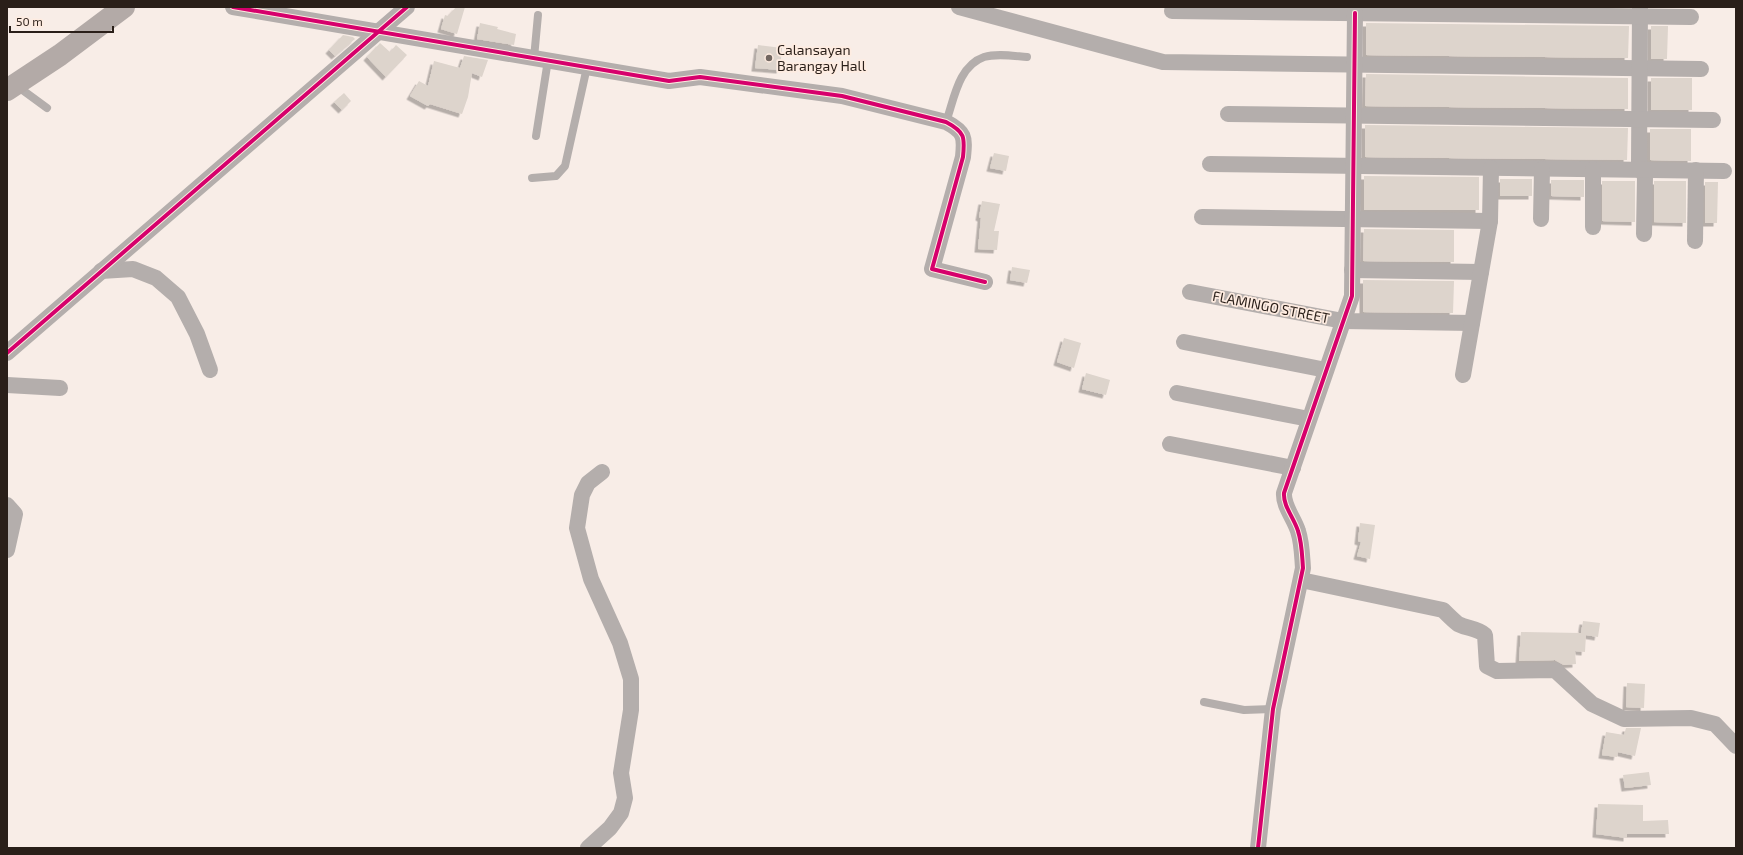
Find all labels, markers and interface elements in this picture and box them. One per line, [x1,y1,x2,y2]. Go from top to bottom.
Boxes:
scale bar [10,8,113,34]
text: 50 m [16,14,43,28]
place label: Calansayan Barangay Hall [777,41,867,74]
marker: Calansayan Barangay Hall [764,53,774,63]
street label: FLAMINGO STREET [1211,287,1331,326]

